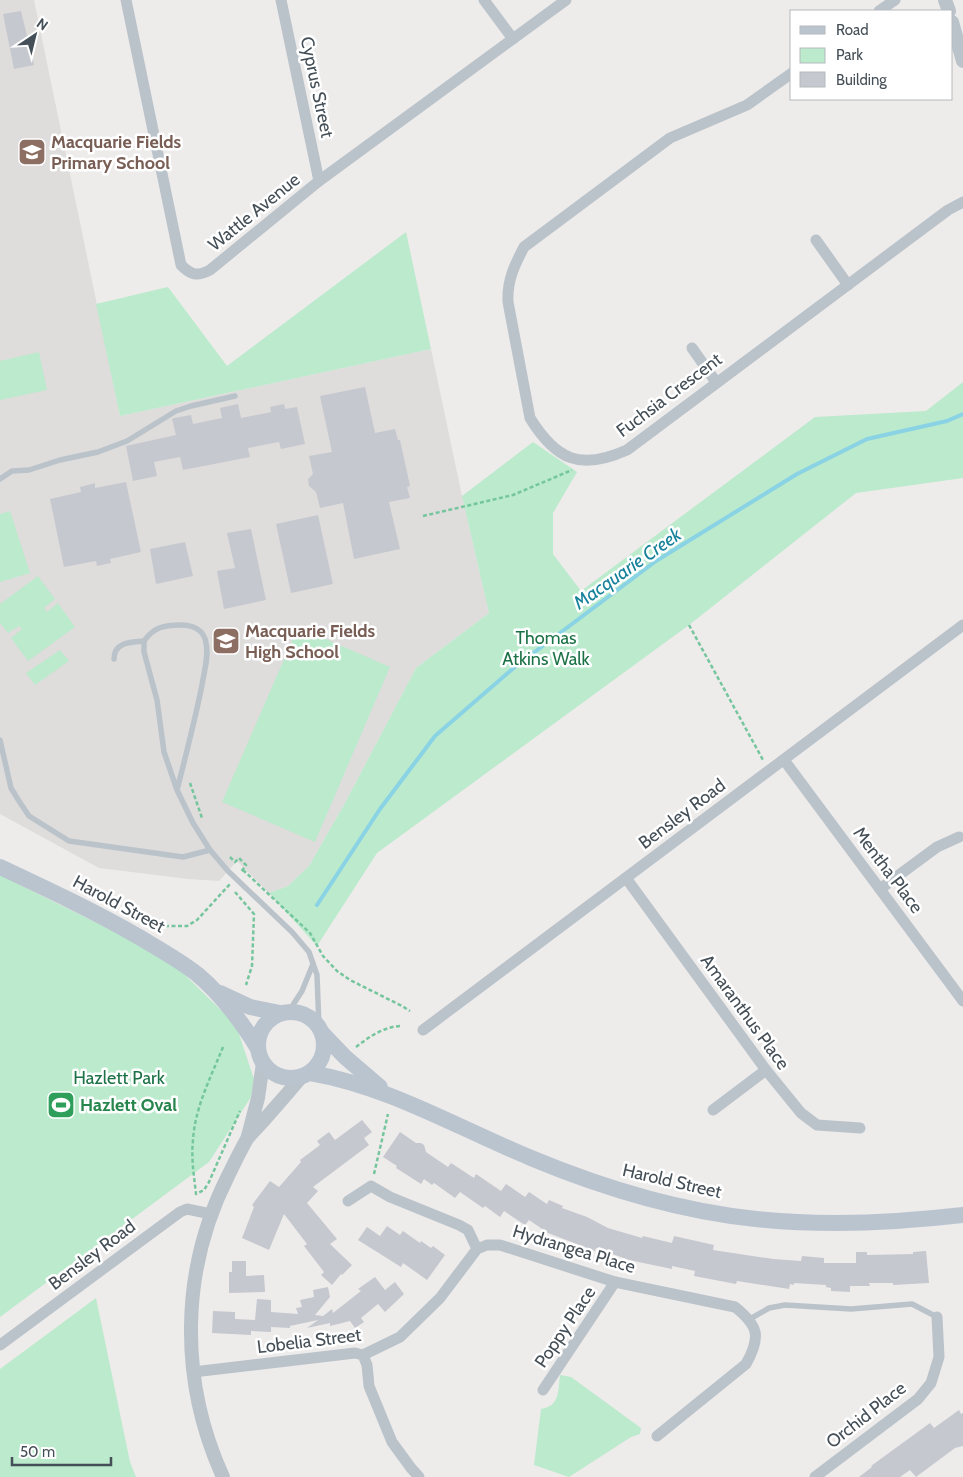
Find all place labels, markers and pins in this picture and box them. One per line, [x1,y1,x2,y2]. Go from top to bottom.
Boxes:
place label: Macquarie Fields Primary School [51,131,182,174]
school or university icon: Macquarie Fields Primary School [17,137,47,167]
place label: Macquarie Fields High School [245,620,376,663]
school or university icon: Macquarie Fields High School [211,626,241,656]
sports icon: Hazlett Oval [46,1090,76,1120]
place label: Hazlett Oval [80,1094,177,1116]

